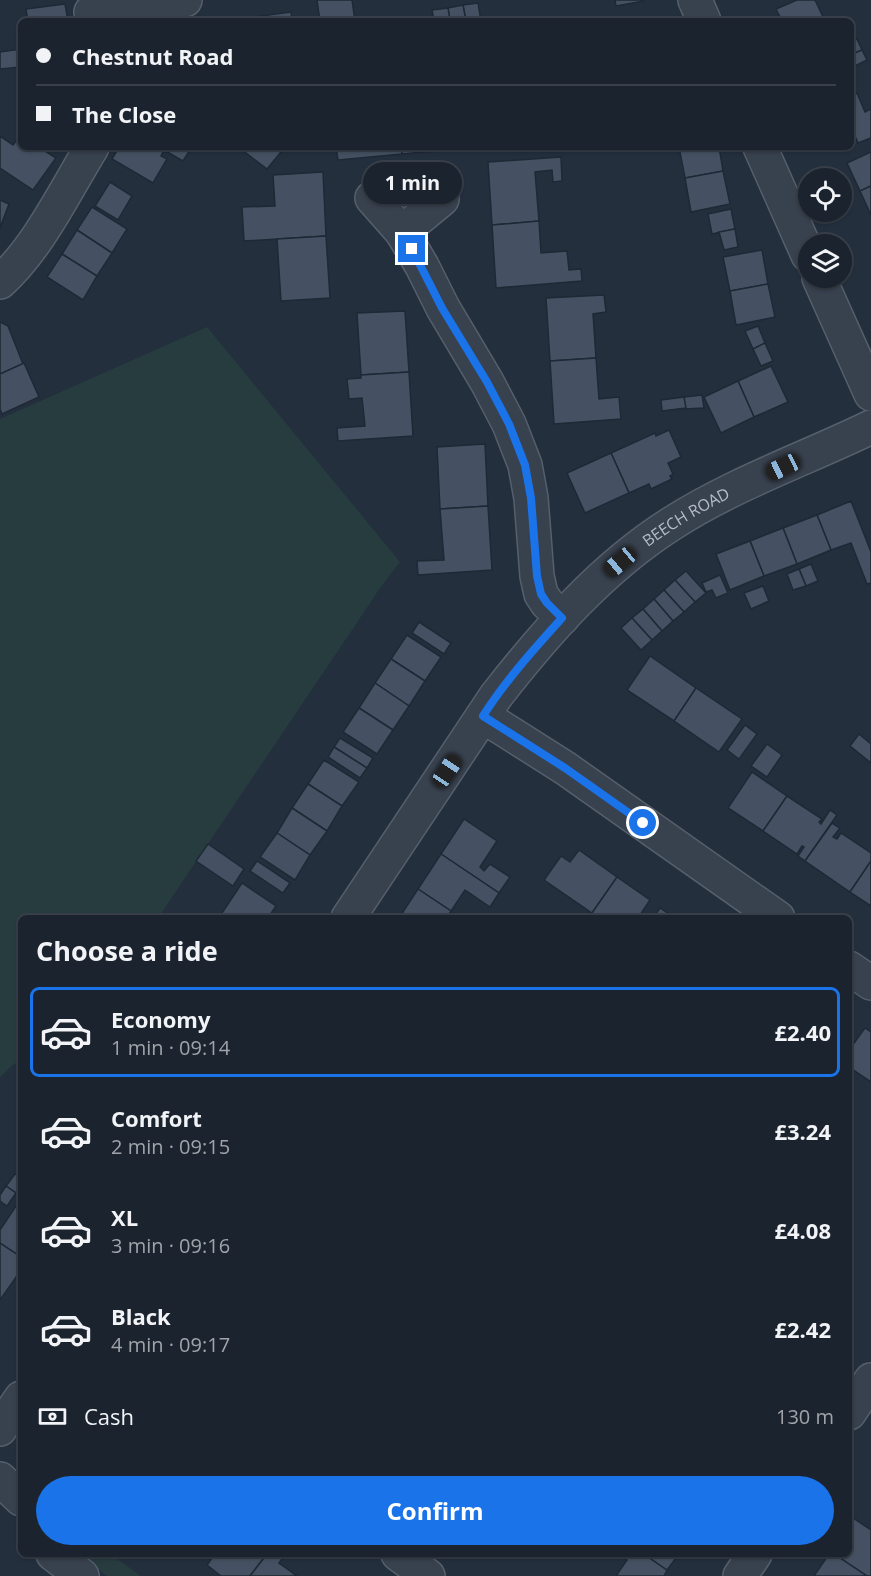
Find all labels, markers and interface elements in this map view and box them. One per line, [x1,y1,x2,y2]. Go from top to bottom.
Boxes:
text: Chestnut Road [72,41,234,71]
text: The Close [72,99,176,129]
callout: 1 min [362,162,462,204]
map controls [798,168,852,288]
button: locate [798,168,852,222]
text: 1 min [385,169,440,196]
button: layers [798,234,852,288]
route end [398,235,425,262]
car [763,451,803,483]
street label: BEECH ROAD [638,482,733,551]
car [600,544,640,580]
car [429,751,465,791]
route start [629,809,656,836]
text: Choose a ride [36,932,218,969]
text: Economy [111,1004,210,1034]
icon: car [39,1005,93,1059]
text: £2.40 [774,1017,831,1047]
text: 1 min · 09:14 [111,1034,230,1061]
text: Comfort [111,1103,202,1133]
icon: car [39,1104,93,1158]
text: £3.24 [774,1116,831,1146]
text: 2 min · 09:15 [111,1133,230,1160]
text: XL [111,1202,138,1232]
icon: car [39,1203,93,1257]
text: £4.08 [774,1215,831,1245]
text: 3 min · 09:16 [111,1232,230,1259]
text: Black [111,1301,171,1331]
icon: car [39,1302,93,1356]
text: £2.42 [774,1314,831,1344]
text: 4 min · 09:17 [111,1331,230,1358]
icon: cash [36,1400,69,1433]
text: Cash [84,1401,134,1431]
text: 130 m [776,1403,834,1430]
button: Confirm [36,1476,834,1545]

